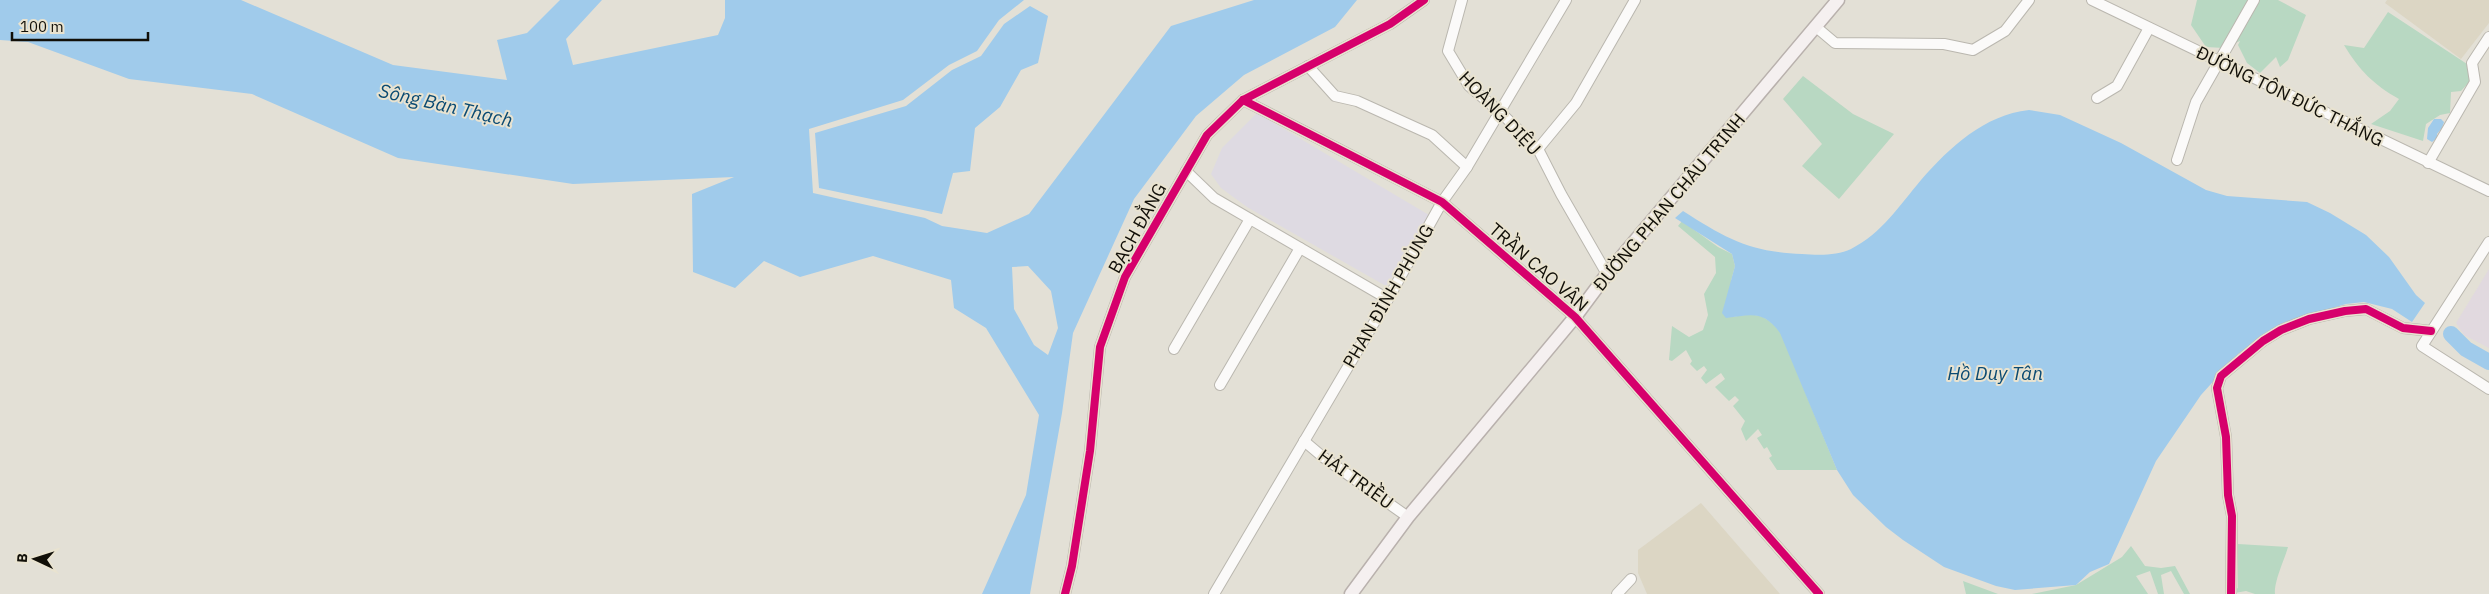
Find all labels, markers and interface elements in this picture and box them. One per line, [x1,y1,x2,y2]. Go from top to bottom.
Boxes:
scale bar [12,10,149,42]
text: 100 m [20,17,64,36]
street label: ĐƯỜNG TÔN ĐỨC THẮNG [2192,39,2388,151]
street label: HOÀNG DIỆU [1454,66,1546,160]
water label: Sông Bàn Thạch [377,78,515,132]
street label: ĐƯỜNG PHAN CHÂU TRINH [1587,108,1750,296]
street label: BẠCH ĐẰNG [1101,178,1171,277]
street label: TRẦN CAO VÂN [1485,215,1595,316]
street label: PHAN ĐÌNH PHÙNG [1337,220,1439,372]
water label: Hồ Duy Tân [1947,361,2043,385]
street label: HẢI TRIỀU [1314,442,1400,514]
north arrow [10,534,60,584]
text: B [13,553,31,563]

